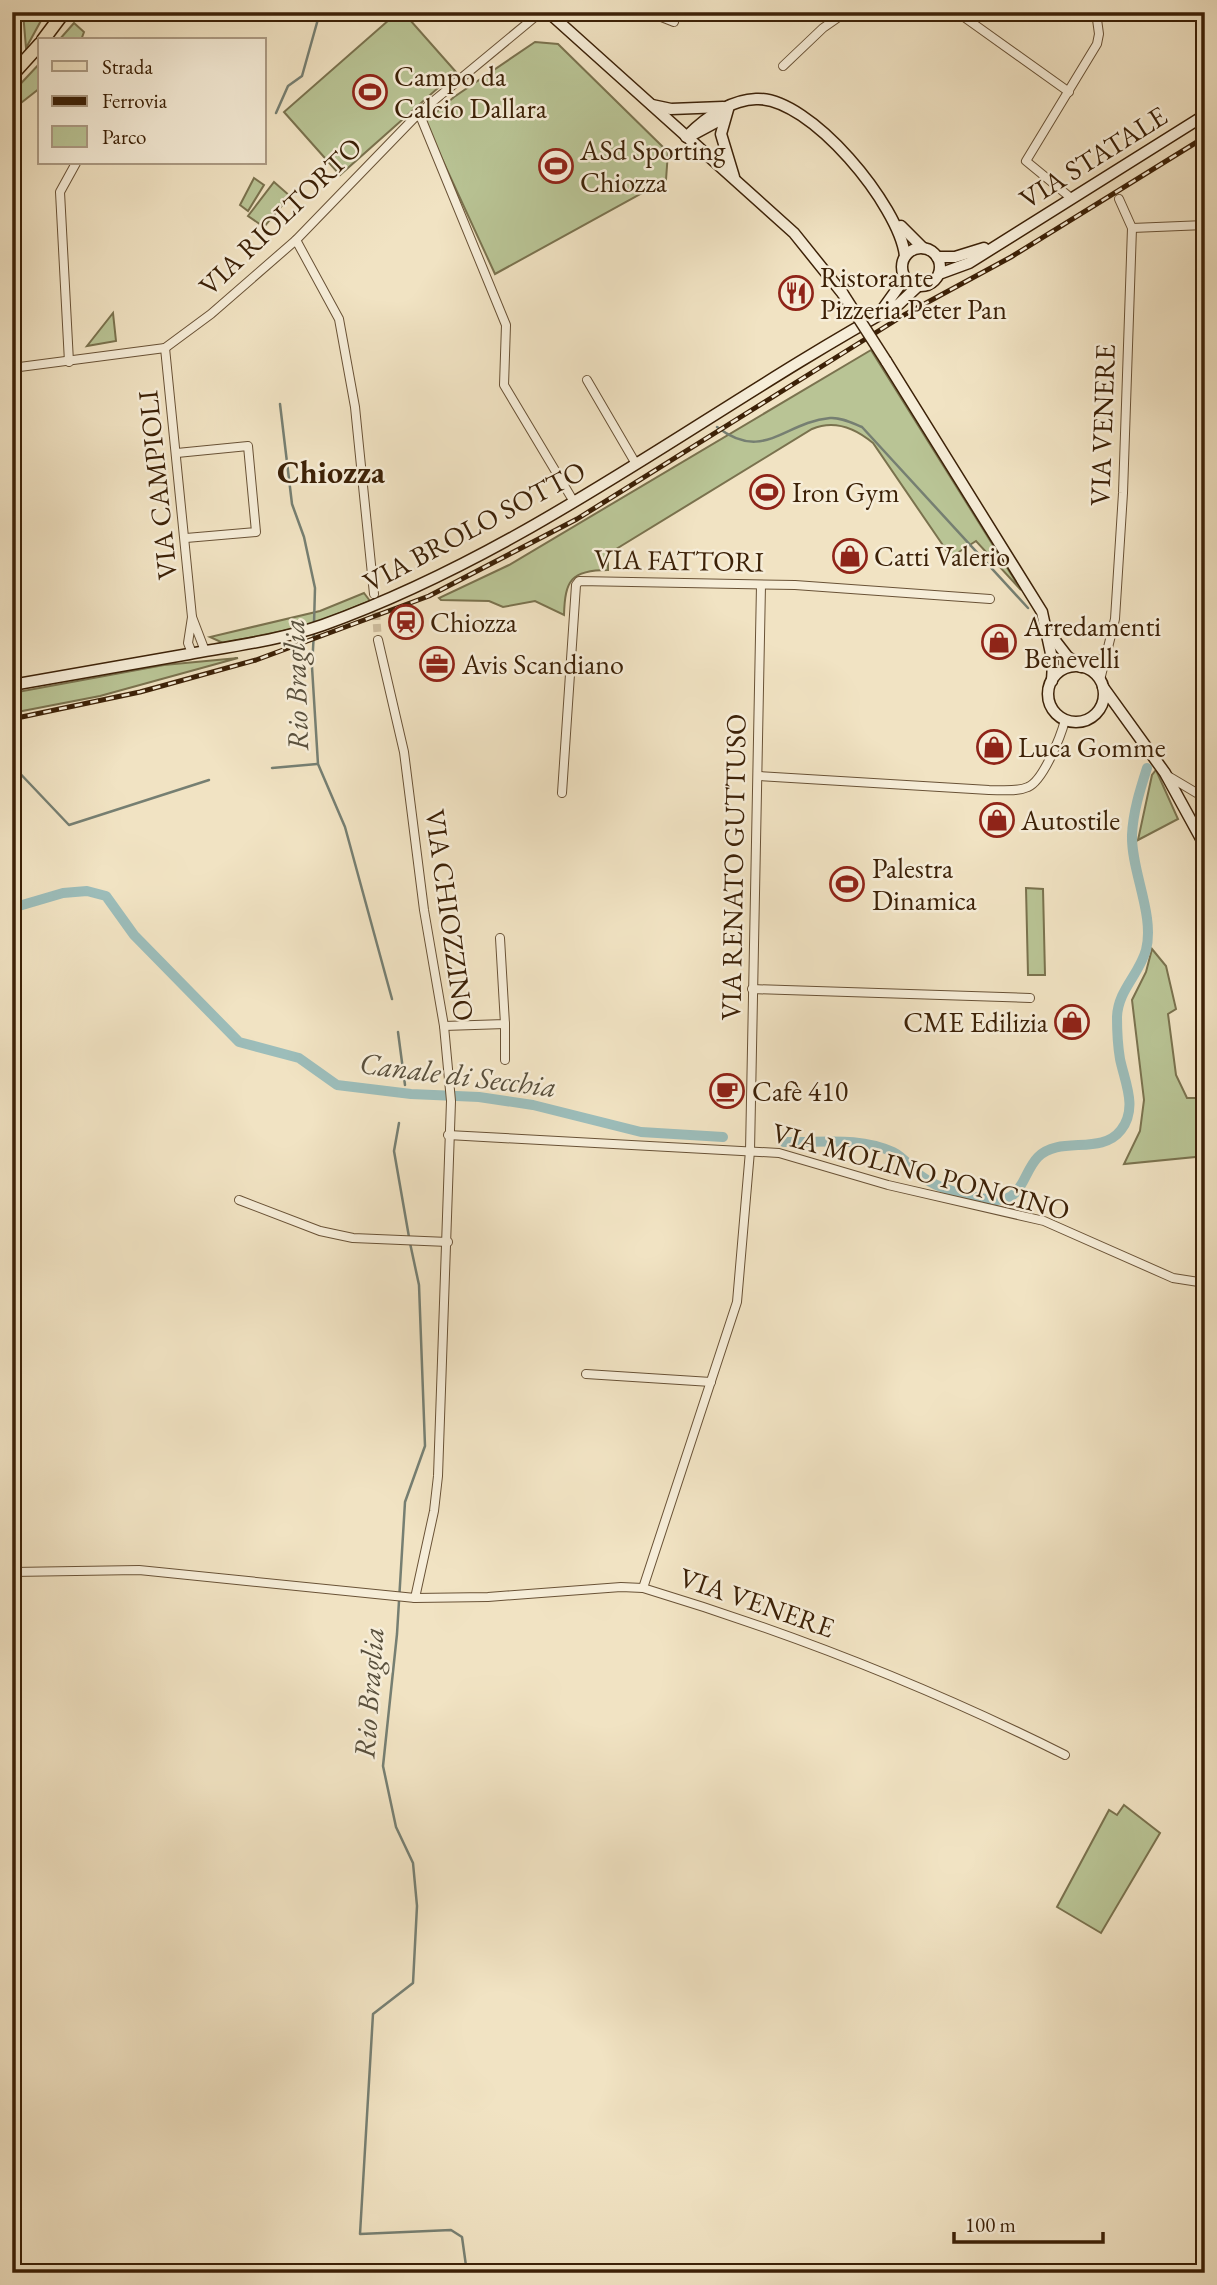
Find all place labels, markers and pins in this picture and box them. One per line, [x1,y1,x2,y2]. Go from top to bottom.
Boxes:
place label: Campo da Calcio Dallara [394,58,548,126]
sports icon: Campo da Calcio Dallara [351,73,389,111]
place label: ASd Sporting Chiozza [579,132,726,200]
sports icon: ASd Sporting Chiozza [537,147,575,185]
place label: Ristorante Pizzeria Peter Pan [820,259,1007,327]
restaurant icon: Ristorante Pizzeria Peter Pan [777,274,815,312]
sports icon: Iron Gym [748,473,786,511]
place label: Iron Gym [792,474,900,510]
shop icon: Catti Valerio [831,537,869,575]
place label: Catti Valerio [874,538,1010,574]
station icon: Chiozza [387,603,425,641]
place label: Chiozza [430,604,518,640]
place label: Arredamenti Benevelli [1023,608,1161,676]
shop icon: Arredamenti Benevelli [980,623,1018,661]
office icon: Avis Scandiano [418,645,456,683]
place label: Avis Scandiano [461,646,624,682]
shop icon: Luca Gomme [975,728,1013,766]
place label: Luca Gomme [1018,729,1166,765]
shop icon: Autostile [978,801,1016,839]
place label: Autostile [1020,802,1120,838]
place label: Palestra Dinamica [872,850,978,918]
sports icon: Palestra Dinamica [828,865,866,903]
shop icon: CME Edilizia [1053,1003,1091,1041]
place label: CME Edilizia [903,1004,1049,1040]
cafe icon: Cafè 410 [708,1072,746,1110]
place label: Cafè 410 [752,1073,848,1109]

